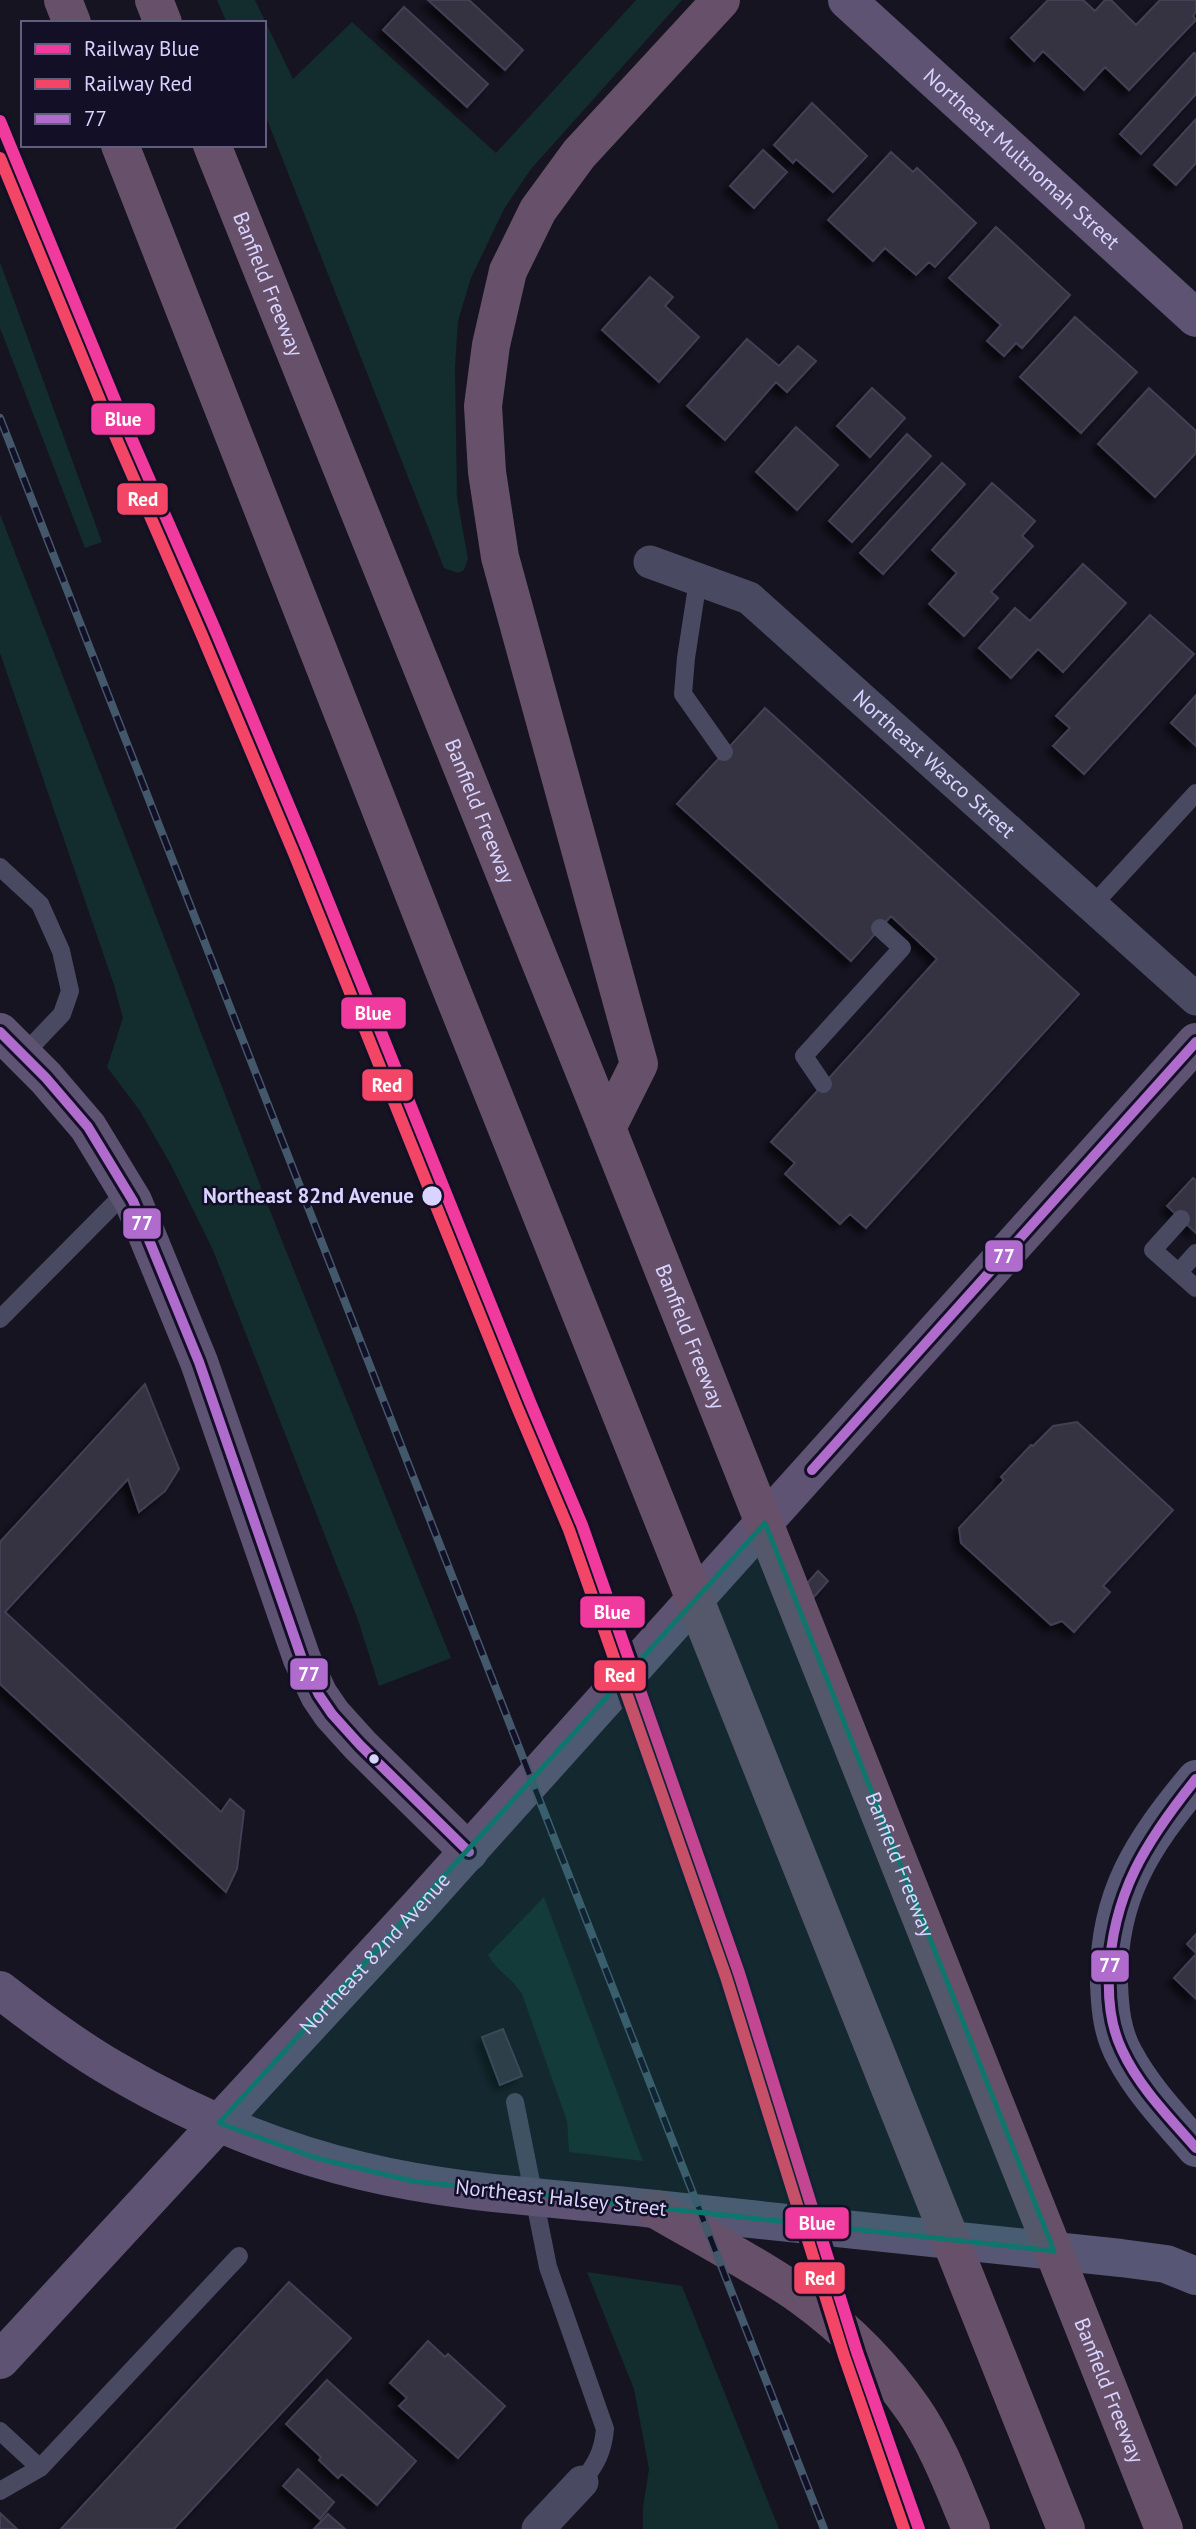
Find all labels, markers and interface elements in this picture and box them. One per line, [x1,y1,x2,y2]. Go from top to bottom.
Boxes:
legend [21,21,266,147]
text: Railway Blue [84,35,199,62]
street label: Northeast Multnomah Street [918,62,1126,255]
text: Railway Red [84,70,192,97]
text: 77 [84,105,107,132]
street label: Banfield Freeway [227,208,310,361]
line badge: Blue [90,402,156,436]
text: Blue [105,407,141,431]
line badge: Red [116,482,169,516]
text: Red [128,487,158,511]
street label: Northeast Wasco Street [847,684,1021,844]
street label: Banfield Freeway [439,735,521,888]
line badge: Blue [340,996,407,1030]
text: Blue [355,1001,391,1025]
line badge: Red [361,1068,414,1102]
text: Red [372,1073,402,1097]
place label: Northeast 82nd Avenue [203,1182,414,1209]
marker: Northeast 82nd Avenue [420,1184,444,1208]
line badge: 77 [122,1207,162,1240]
text: 77 [131,1211,153,1235]
line badge: 77 [984,1239,1024,1273]
text: 77 [993,1244,1015,1268]
street label: Banfield Freeway [649,1260,731,1413]
line badge: Blue [579,1595,646,1629]
text: Blue [594,1600,630,1624]
line badge: 77 [289,1657,329,1691]
line badge: Red [593,1659,647,1692]
text: 77 [298,1662,320,1686]
text: Red [605,1663,635,1687]
unlabelled marker [367,1752,381,1766]
street label: Banfield Freeway [859,1788,941,1941]
street label: Northeast 82nd Avenue [293,1867,456,2040]
line badge: 77 [1090,1949,1130,1983]
text: 77 [1099,1953,1121,1977]
street label: Northeast Halsey Street [454,2173,668,2222]
line badge: Blue [784,2206,850,2240]
text: Blue [799,2211,835,2235]
line badge: Red [793,2261,846,2295]
text: Red [805,2266,835,2290]
street label: Banfield Freeway [1068,2314,1150,2467]

